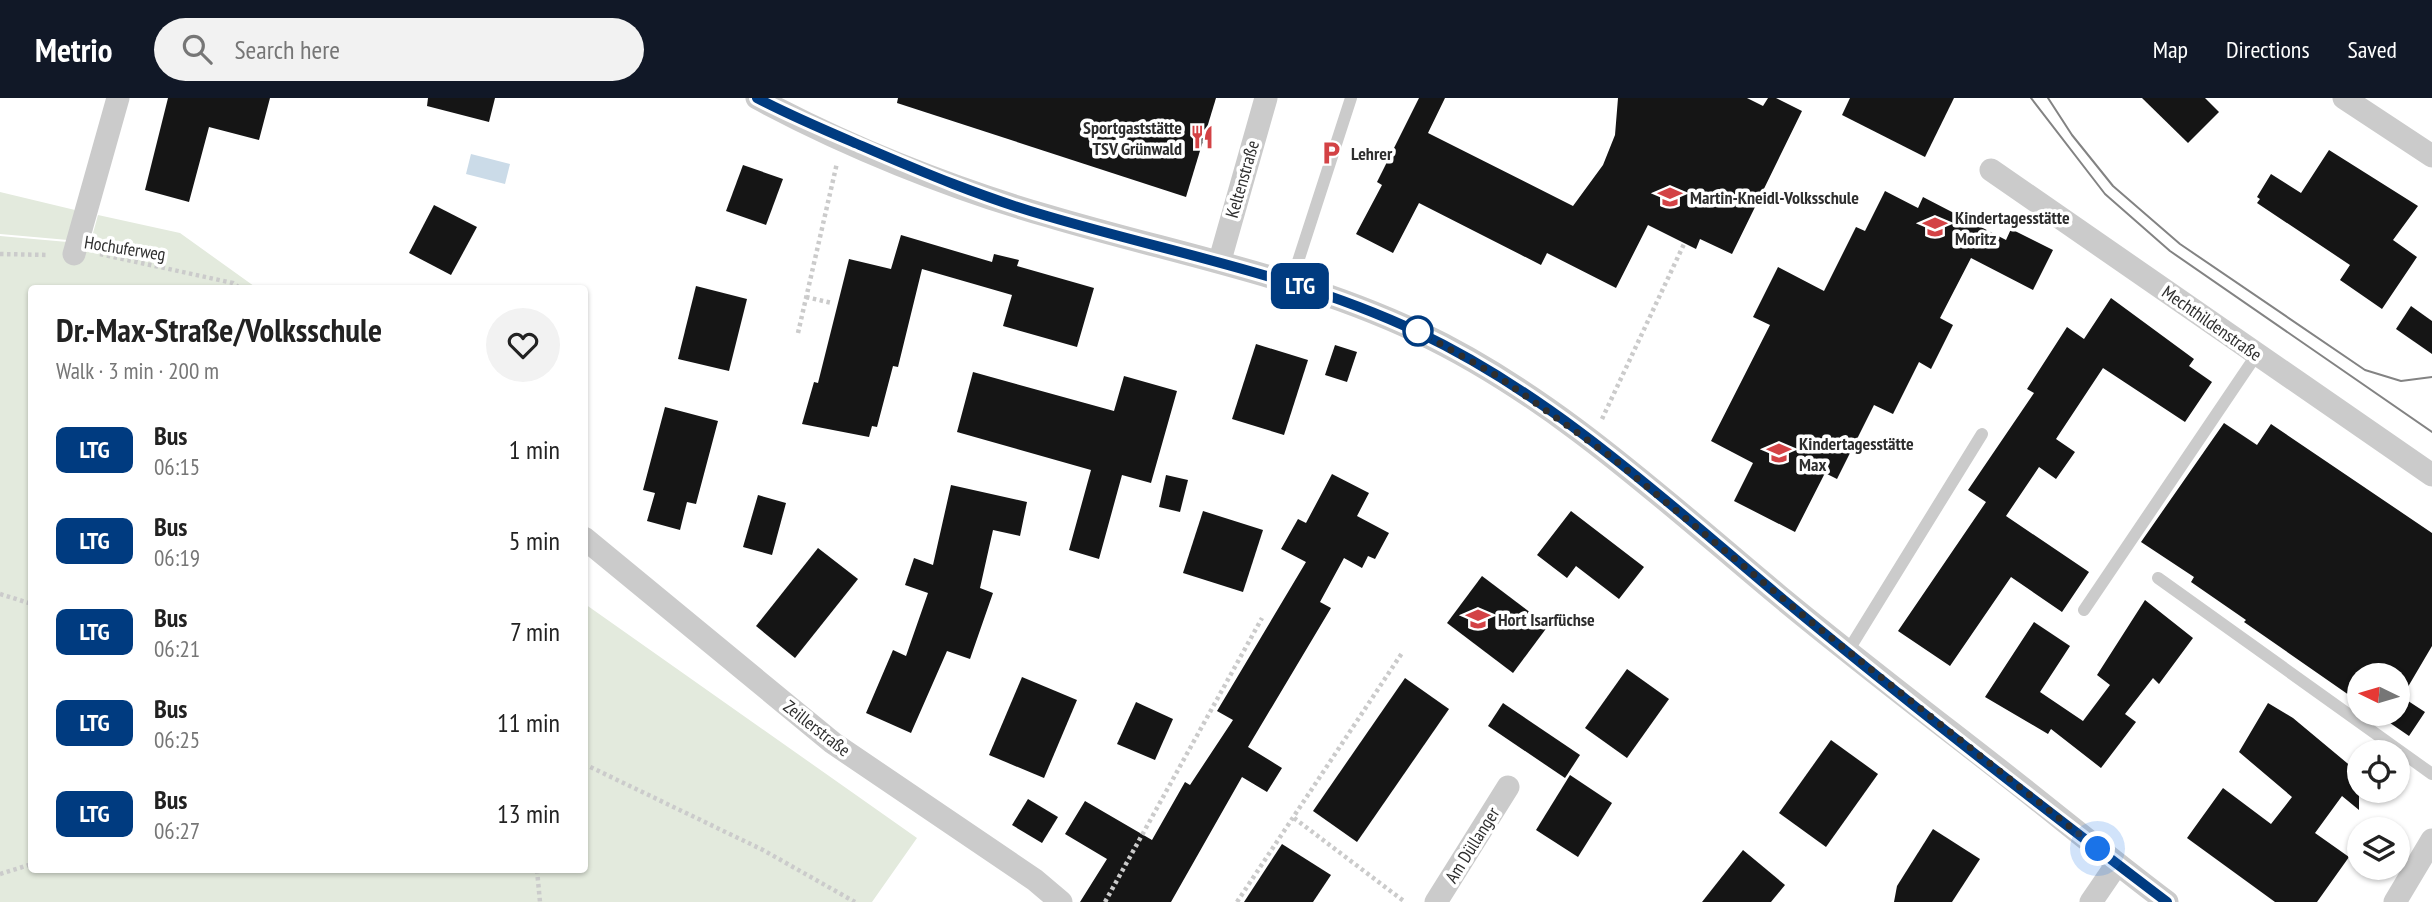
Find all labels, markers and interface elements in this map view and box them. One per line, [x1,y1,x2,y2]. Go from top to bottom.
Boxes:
search box [154,18,644,81]
text: Metrio [35,28,112,71]
icon: search [178,30,216,68]
text: Search here [234,33,340,66]
text: Map [2153,34,2188,65]
text: Directions [2226,34,2310,65]
text: Saved [2348,34,2397,65]
place label: Sportgaststätte TSV Grünwald [1083,116,1182,160]
restaurant icon: Sportgaststätte TSV Grünwald [1188,123,1216,151]
street label: Keltenstraße [1220,138,1264,220]
parking icon: Lehrer [1317,139,1345,167]
place label: Lehrer [1351,142,1393,165]
school or university icon: Martin-Kneidl-Volksschule [1656,183,1684,211]
place label: Martin-Kneidl-Volksschule [1690,186,1859,209]
place label: Kindertagesstätte Moritz [1955,206,2070,250]
school or university icon: Kindertagesstätte Moritz [1921,213,1949,241]
street label: Hochuferweg [83,230,167,266]
line badge: LTG [1260,263,1340,309]
text: LTG [1285,270,1315,301]
street label: Mechthildenstraße [2158,280,2266,366]
text: Dr.-Max-Straße/Volksschule [56,308,382,351]
button: heart [486,308,560,382]
unlabelled marker [1403,316,1433,346]
text: Walk · 3 min · 200 m [56,356,219,385]
text: Bus [154,419,187,452]
place label: Kindertagesstätte Max [1799,432,1914,476]
text: 1 min [509,433,560,466]
text: LTG [79,434,110,465]
school or university icon: Kindertagesstätte Max [1765,439,1793,467]
text: 06:15 [154,452,200,481]
text: Bus [154,510,187,543]
text: 5 min [509,524,560,557]
text: LTG [79,525,110,556]
text: 06:19 [154,543,200,572]
text: Bus [154,601,187,634]
school or university icon: Hort Isarfüchse [1464,605,1492,633]
place label: Hort Isarfüchse [1498,608,1595,631]
text: 7 min [510,615,560,648]
text: LTG [79,616,110,647]
text: 06:21 [154,634,200,663]
north arrow [2347,663,2410,726]
map controls [2347,663,2410,880]
text: Bus [154,692,187,725]
street label: Zeillerstraße [779,695,855,761]
text: 11 min [497,706,560,739]
text: LTG [79,707,110,738]
text: 06:25 [154,725,200,754]
button: locate [2347,740,2410,803]
text: Bus [154,783,187,816]
text: 13 min [497,797,560,830]
text: LTG [79,798,110,829]
street label: Am Düllanger [1440,803,1504,887]
text: 06:27 [154,816,200,845]
button: layers [2347,817,2410,880]
your location [2080,831,2115,866]

